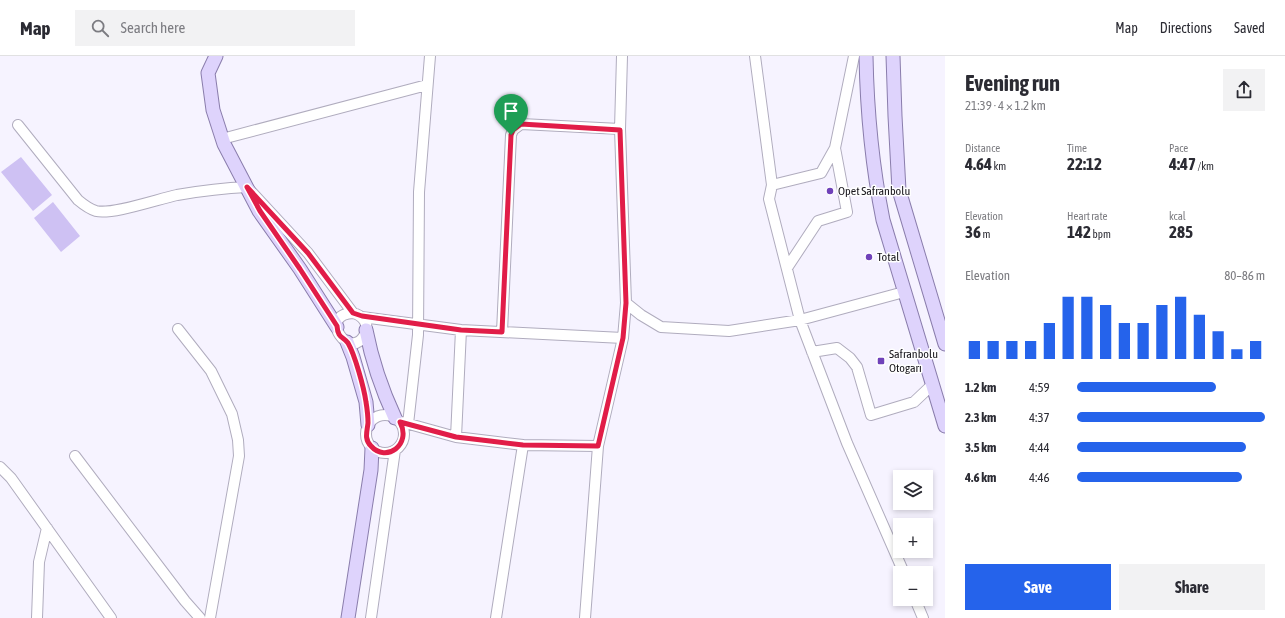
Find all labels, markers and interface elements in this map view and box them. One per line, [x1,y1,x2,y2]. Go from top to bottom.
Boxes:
search box [75,10,355,46]
text: Map [20,17,51,39]
icon: search [89,17,111,39]
text: Search here [121,19,185,36]
text: Map [1115,20,1138,36]
text: Directions [1160,20,1212,36]
text: Saved [1234,20,1265,36]
button: share [1223,69,1265,111]
text: Evening run [965,70,1060,96]
pin [494,94,528,135]
text: 21:39 · 4 × 1.2 km [965,98,1046,113]
icon: arrive [500,100,522,122]
text: Distance [965,142,1000,154]
text: Time [1067,142,1087,154]
text: Pace [1169,142,1188,154]
text: 4.64 [965,154,992,174]
text: 22:12 [1067,154,1102,174]
text: 4:47 [1169,154,1196,174]
text: km [992,160,1006,172]
text: /km [1196,160,1214,172]
place label: Opet Safranbolu [838,184,910,198]
marker: Opet Safranbolu [825,186,835,196]
text: Elevation [965,210,1003,222]
text: Heart rate [1067,210,1108,222]
text: kcal [1169,210,1186,222]
text: 36 [965,222,981,242]
text: 142 [1067,222,1091,242]
text: 285 [1169,222,1193,242]
text: m [981,228,990,240]
text: bpm [1091,228,1111,240]
place label: Total [877,250,900,264]
marker: Total [864,252,874,262]
text: Elevation [965,268,1010,283]
text: 80–86 m [1224,268,1265,283]
place label: Safranbolu Otogarı [889,347,938,375]
marker: Safranbolu Otogarı [876,356,886,366]
text: 1.2 km [965,380,996,395]
text: 4:59 [1029,380,1050,395]
text: 2.3 km [965,410,996,425]
text: 4:37 [1029,410,1050,425]
text: 3.5 km [965,440,996,455]
text: 4:44 [1029,440,1050,455]
map controls [893,470,933,606]
button: layers [893,470,933,510]
text: 4.6 km [965,470,996,485]
text: 4:46 [1029,470,1050,485]
button: + [893,518,933,558]
button: Save [965,564,1111,610]
button: Share [1119,564,1265,610]
button: − [893,566,933,606]

